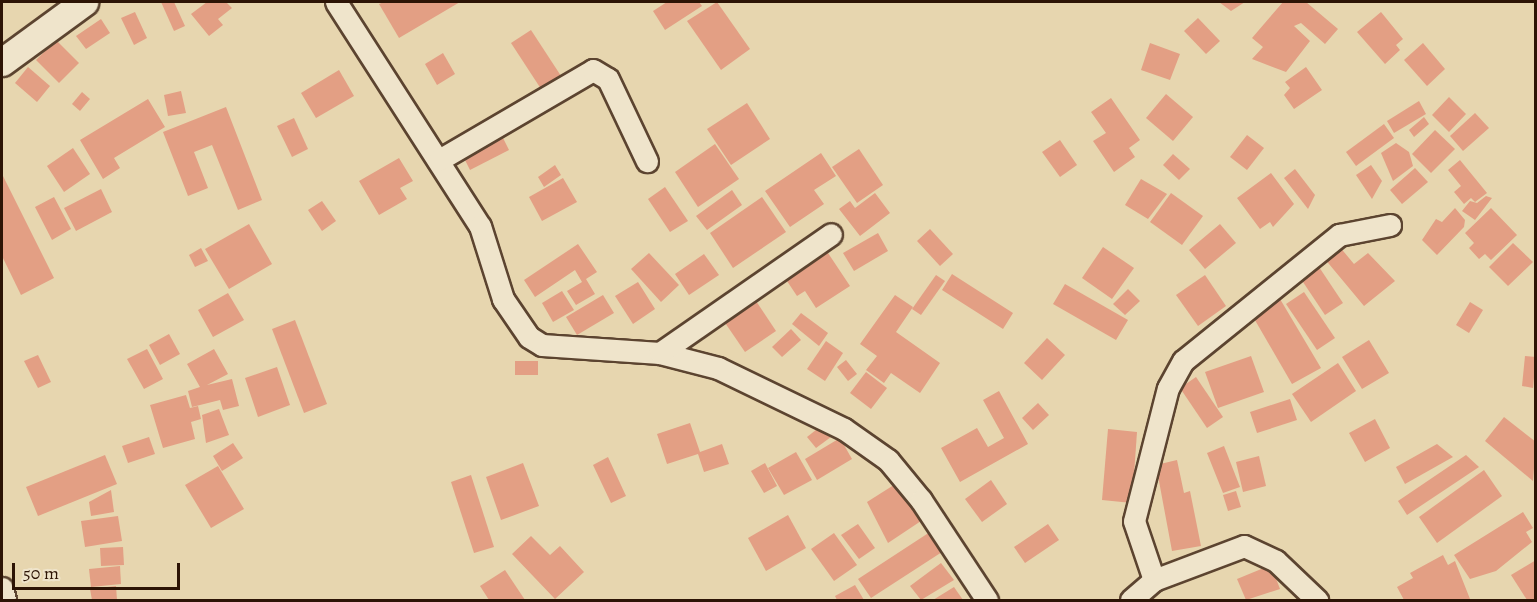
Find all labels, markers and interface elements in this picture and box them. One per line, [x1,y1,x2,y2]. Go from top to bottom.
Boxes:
scale bar [15,551,183,589]
text: 50 m [23,561,59,585]

